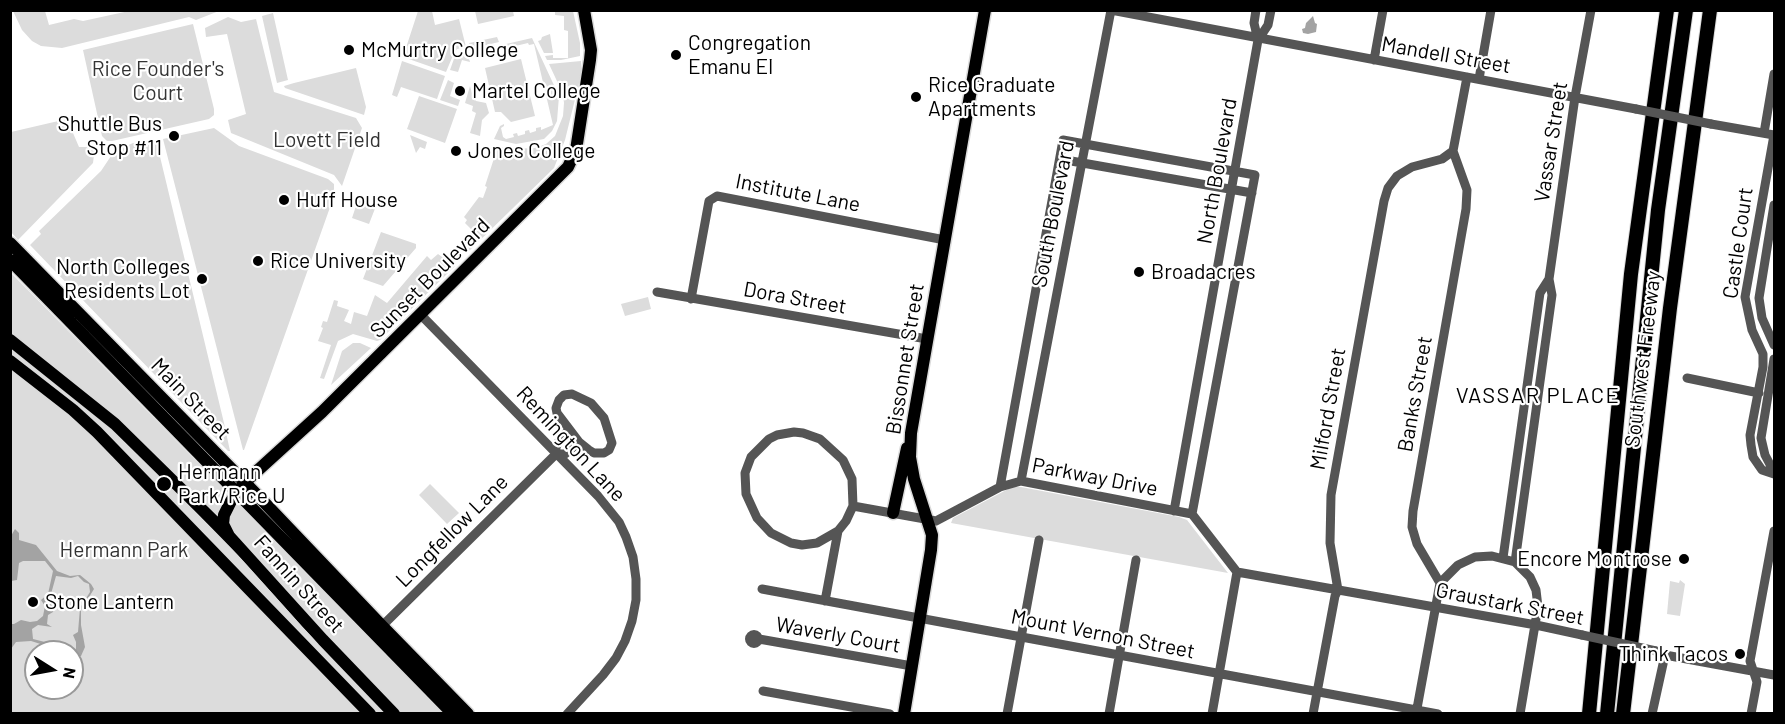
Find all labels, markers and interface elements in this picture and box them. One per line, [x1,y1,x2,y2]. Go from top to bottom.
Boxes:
place label: Congregation Emanu El [688,30,811,80]
street label: Mandell Street [1379,31,1513,79]
place label: McMurtry College [361,37,518,63]
marker: McMurtry College [342,43,356,57]
marker: Congregation Emanu El [669,48,683,62]
park label: Rice Founder's Court [92,56,224,106]
place label: Rice Graduate Apartments [928,72,1056,122]
place label: Martel College [472,78,601,104]
street label: Vassar Street [1529,80,1573,204]
marker: Martel College [453,84,467,98]
marker: Rice Graduate Apartments [909,90,923,104]
street label: North Boulevard [1192,96,1242,246]
place label: Shuttle Bus Stop #11 [57,111,162,161]
park label: Lovett Field [273,127,381,153]
marker: Shuttle Bus Stop #11 [167,129,181,143]
place label: Jones College [468,138,595,164]
street label: South Boulevard [1026,138,1080,290]
marker: Jones College [449,144,463,158]
street label: Institute Lane [734,169,862,217]
street label: Castle Court [1718,186,1758,300]
place label: Huff House [296,187,398,213]
marker: Huff House [277,193,291,207]
street label: Sunset Boulevard [365,213,495,343]
place label: Rice University [270,248,406,274]
place label: North Colleges Residents Lot [56,254,190,304]
marker: Rice University [251,254,265,268]
place label: Broadacres [1151,259,1256,285]
marker: Broadacres [1132,265,1146,279]
street label: Southwest Freeway [1620,269,1666,449]
marker: North Colleges Residents Lot [195,272,209,286]
street label: Dora Street [741,277,849,319]
street label: Bissonnet Street [881,282,929,436]
street label: Banks Street [1392,334,1438,454]
street label: Milford Street [1305,346,1351,472]
street label: Main Street [146,353,236,445]
street label: Remington Lane [511,381,631,507]
district label: VASSAR PLACE [1456,383,1620,409]
street label: Parkway Drive [1030,452,1160,502]
place label: Hermann Park/Rice U [178,459,286,509]
street label: Longfellow Lane [391,470,513,592]
marker: Hermann Park/Rice U [155,475,173,493]
street label: Fannin Street [249,530,349,638]
park label: Hermann Park [60,537,188,563]
place label: Encore Montrose [1517,546,1672,572]
marker: Encore Montrose [1677,552,1691,566]
street label: Graustark Street [1434,577,1586,631]
place label: Stone Lantern [45,589,174,615]
marker: Stone Lantern [26,595,40,609]
street label: Mount Vernon Street [1009,604,1197,664]
street label: Waverly Court [774,612,902,658]
north arrow [24,640,84,700]
place label: Think Tacos [1619,641,1728,667]
marker: Think Tacos [1733,647,1747,661]
text: N [60,666,81,680]

